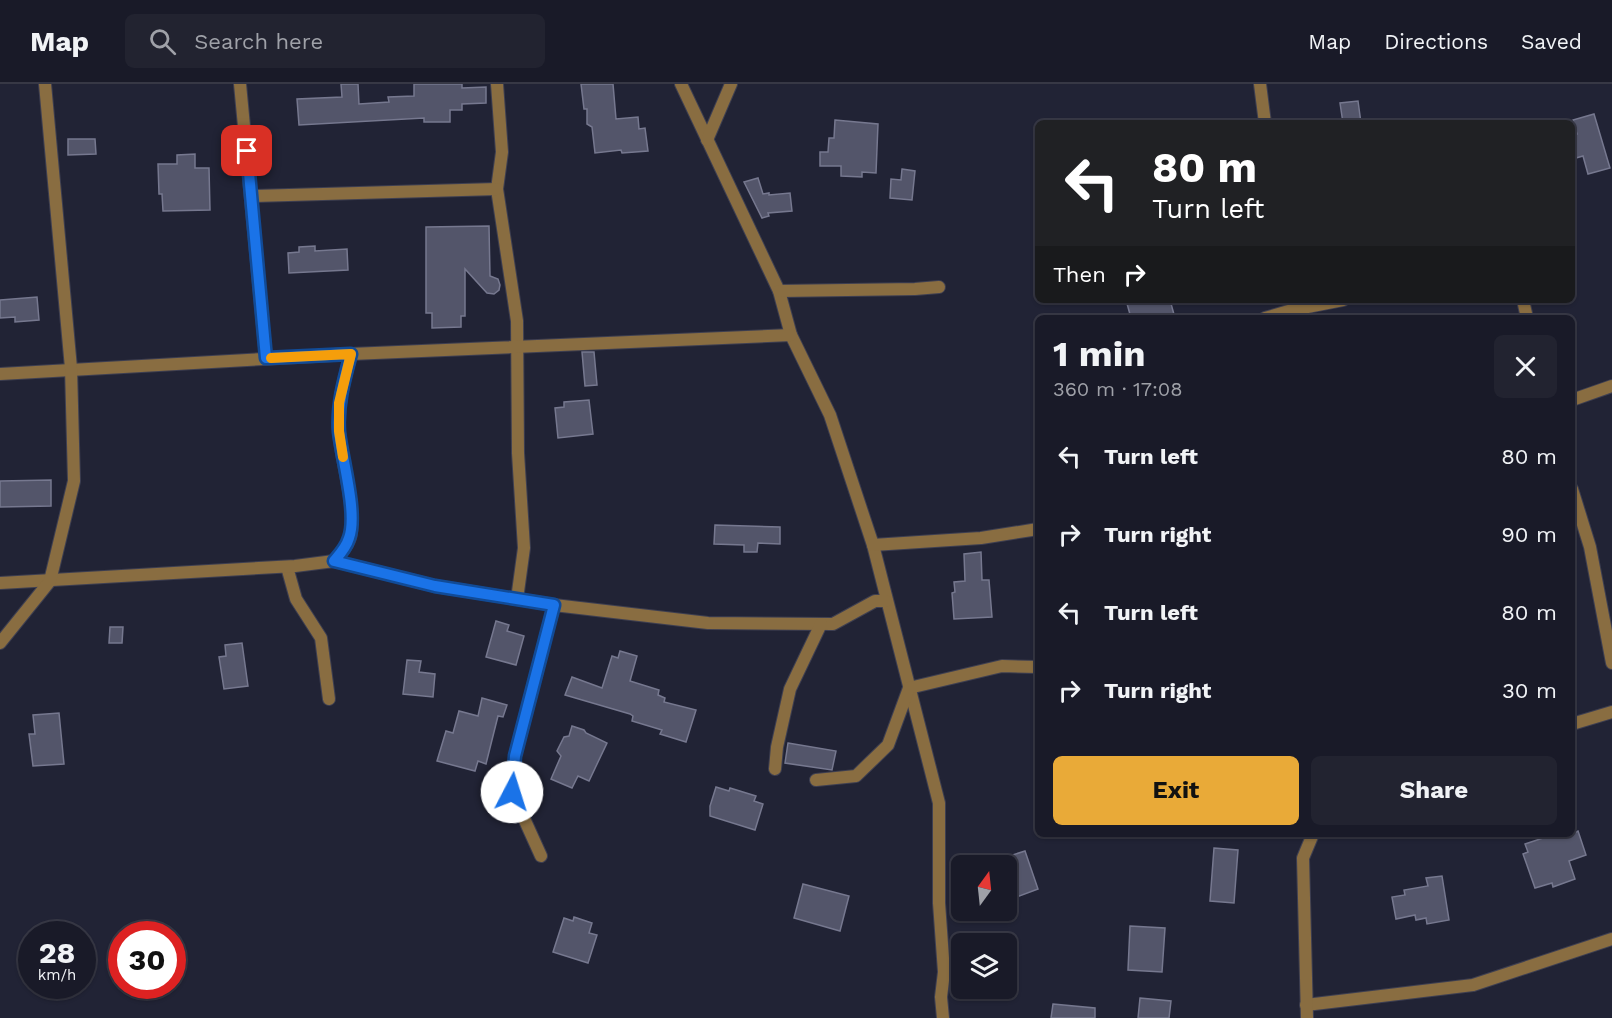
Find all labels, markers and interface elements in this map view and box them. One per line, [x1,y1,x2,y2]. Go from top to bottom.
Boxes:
search box [125,14,545,68]
text: Map [30,25,89,58]
icon: search [146,25,179,58]
text: Search here [194,29,323,54]
text: Map [1308,29,1351,54]
text: Directions [1384,29,1488,54]
text: Saved [1521,29,1582,54]
pin [221,125,272,176]
icon: arrive [230,134,263,167]
text: 80 m [1152,143,1257,192]
icon: left [1053,144,1131,222]
text: Turn left [1152,193,1264,225]
icon: right [1118,258,1151,291]
text: Then [1053,262,1106,287]
text: 1 min [1053,333,1145,375]
button: close [1494,335,1557,398]
text: 360 m · 17:08 [1053,377,1183,401]
icon: left [1053,440,1086,473]
text: Turn left [1104,444,1198,469]
text: 80 m [1501,444,1557,469]
icon: right [1053,518,1086,551]
text: Turn right [1104,522,1211,547]
text: 90 m [1501,522,1557,547]
icon: left [1053,596,1086,629]
text: Turn left [1104,600,1198,625]
text: 80 m [1501,600,1557,625]
icon: right [1053,674,1086,707]
text: Turn right [1104,678,1211,703]
text: 30 m [1502,678,1557,703]
button: Exit [1053,756,1299,825]
button: Share [1311,756,1557,825]
position arrow [480,760,544,824]
north arrow [951,855,1017,921]
map controls [951,855,1017,999]
speed limit sign: 30 [108,921,186,999]
button: layers [951,933,1017,999]
text: 28 [39,935,75,970]
text: km/h [38,966,76,984]

